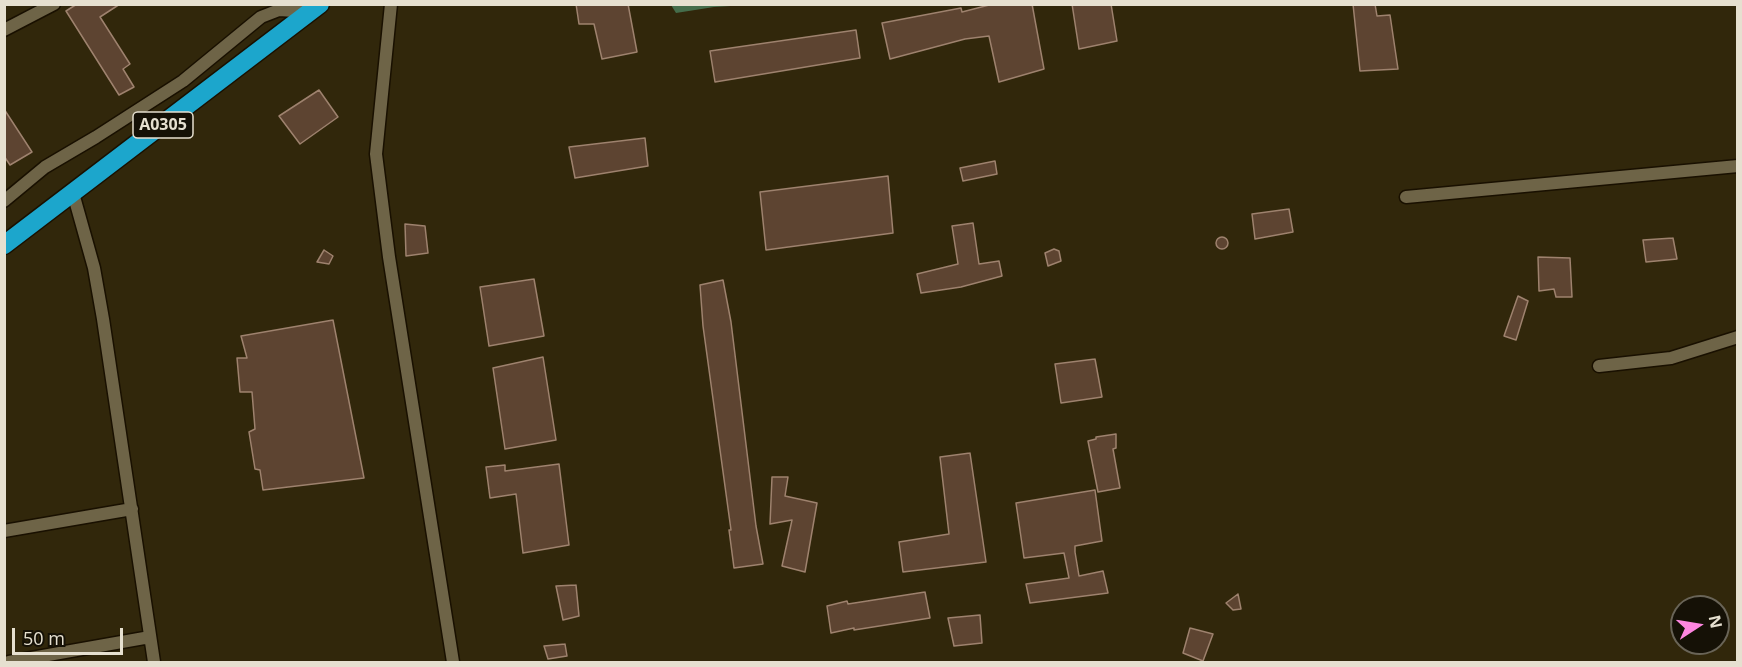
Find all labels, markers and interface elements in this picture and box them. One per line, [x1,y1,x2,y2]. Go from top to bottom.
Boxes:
road number: A0305 [133,112,193,138]
north arrow [1670,595,1730,655]
text: N [1704,613,1728,630]
scale bar [15,616,126,654]
text: 50 m [23,626,65,650]

